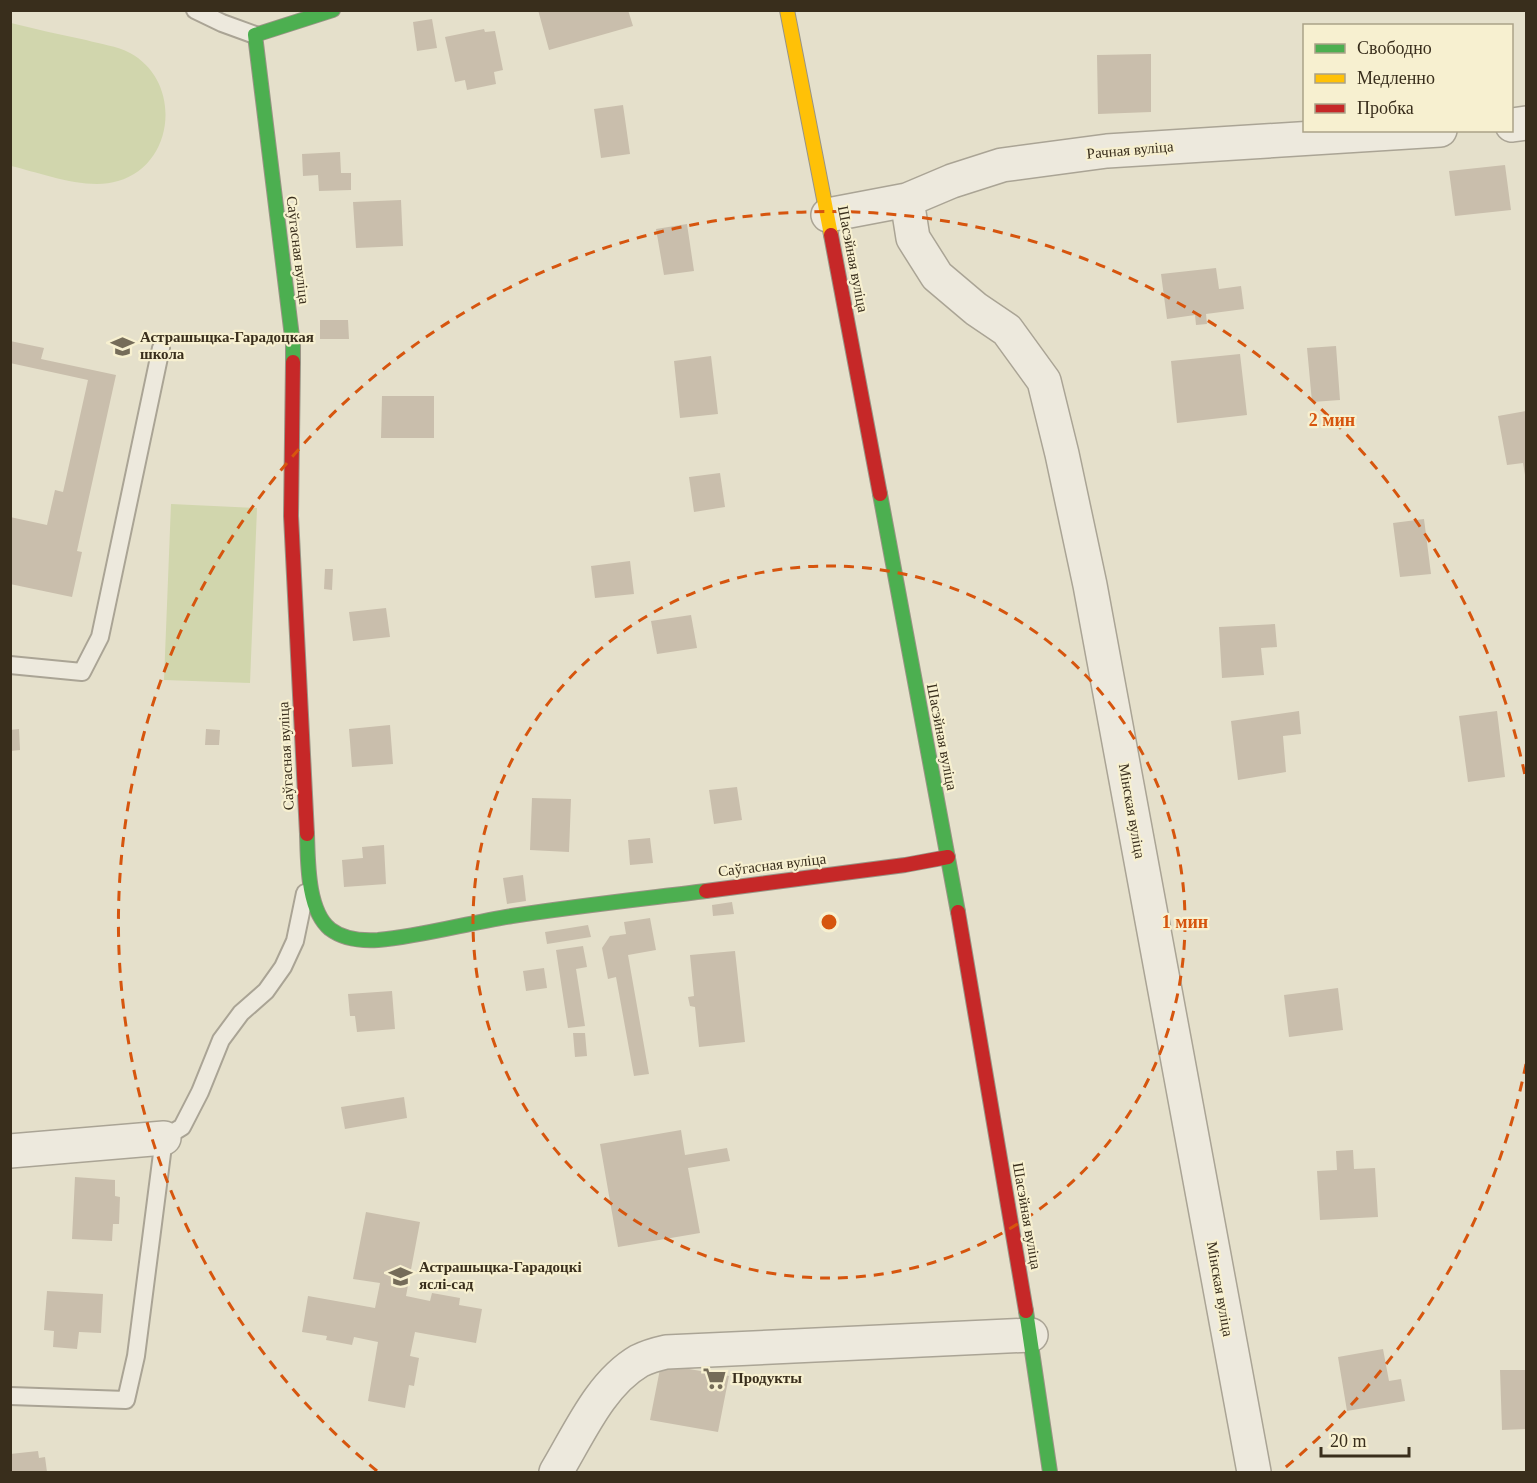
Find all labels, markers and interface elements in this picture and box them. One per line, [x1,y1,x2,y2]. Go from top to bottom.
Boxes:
legend [1303,24,1513,132]
text: Свободно [1357,38,1432,58]
text: Медленно [1357,68,1435,88]
text: Пробка [1357,98,1414,118]
street label: Рачная вуліца [1086,138,1174,162]
street label: Саўгасная вуліца [283,195,313,305]
street label: Шасэйная вуліца [835,204,871,314]
place label: Астрашыцка-Гарадоцкая школа [140,329,314,362]
school or university icon: Астрашыцка-Гарадоцкая школа [109,333,135,359]
text: 2 мин [1309,410,1355,430]
street label: Шасэйная вуліца [924,682,960,792]
street label: Саўгасная вуліца [275,701,297,811]
street label: Мінская вуліца [1116,762,1148,860]
street label: Саўгасная вуліца [717,850,827,880]
centre of rings [819,912,839,932]
text: 1 мин [1162,912,1208,932]
street label: Шасэйная вуліца [1010,1161,1044,1271]
street label: Мінская вуліца [1204,1240,1236,1338]
place label: Астрашыцка-Гарадоцкі яслі-сад [419,1259,582,1292]
school or university icon: Астрашыцка-Гарадоцкі яслі-сад [388,1263,414,1289]
supermarket icon: Продукты [701,1365,727,1391]
place label: Продукты [732,1370,802,1386]
scale bar [1321,1420,1410,1458]
text: 20 m [1330,1431,1367,1451]

